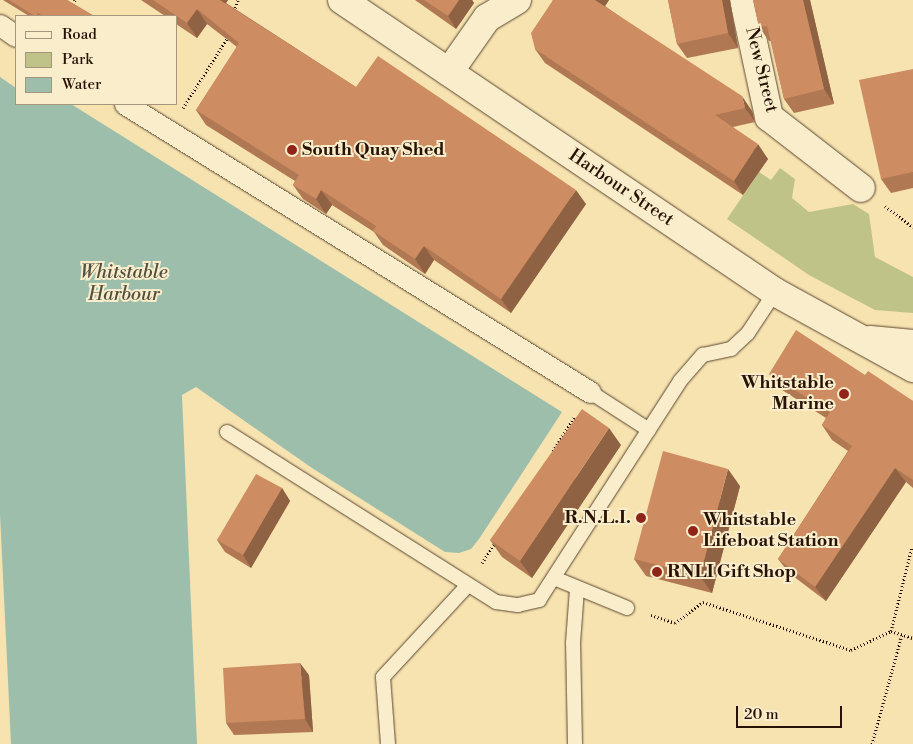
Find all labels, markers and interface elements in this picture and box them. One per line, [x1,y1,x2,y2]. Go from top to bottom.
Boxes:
legend [15,15,178,105]
text: Road [62,25,97,44]
street label: New Street [740,25,782,115]
text: Park [62,50,93,69]
text: Water [62,75,101,94]
place label: South Quay Shed [302,139,445,161]
marker: South Quay Shed [286,144,298,156]
street label: Harbour Street [564,145,678,231]
water label: Whitstable Harbour [80,262,168,306]
place label: Whitstable Marine [741,373,834,416]
marker: Whitstable Marine [838,388,850,400]
place label: R.N.L.I. [565,507,631,529]
place label: Whitstable Lifeboat Station [703,510,838,552]
marker: R.N.L.I. [635,512,647,524]
marker: Whitstable Lifeboat Station [687,525,699,537]
place label: RNLI Gift Shop [667,561,796,583]
marker: RNLI Gift Shop [651,566,663,578]
scale bar [738,696,844,728]
text: 20 m [744,705,779,724]

